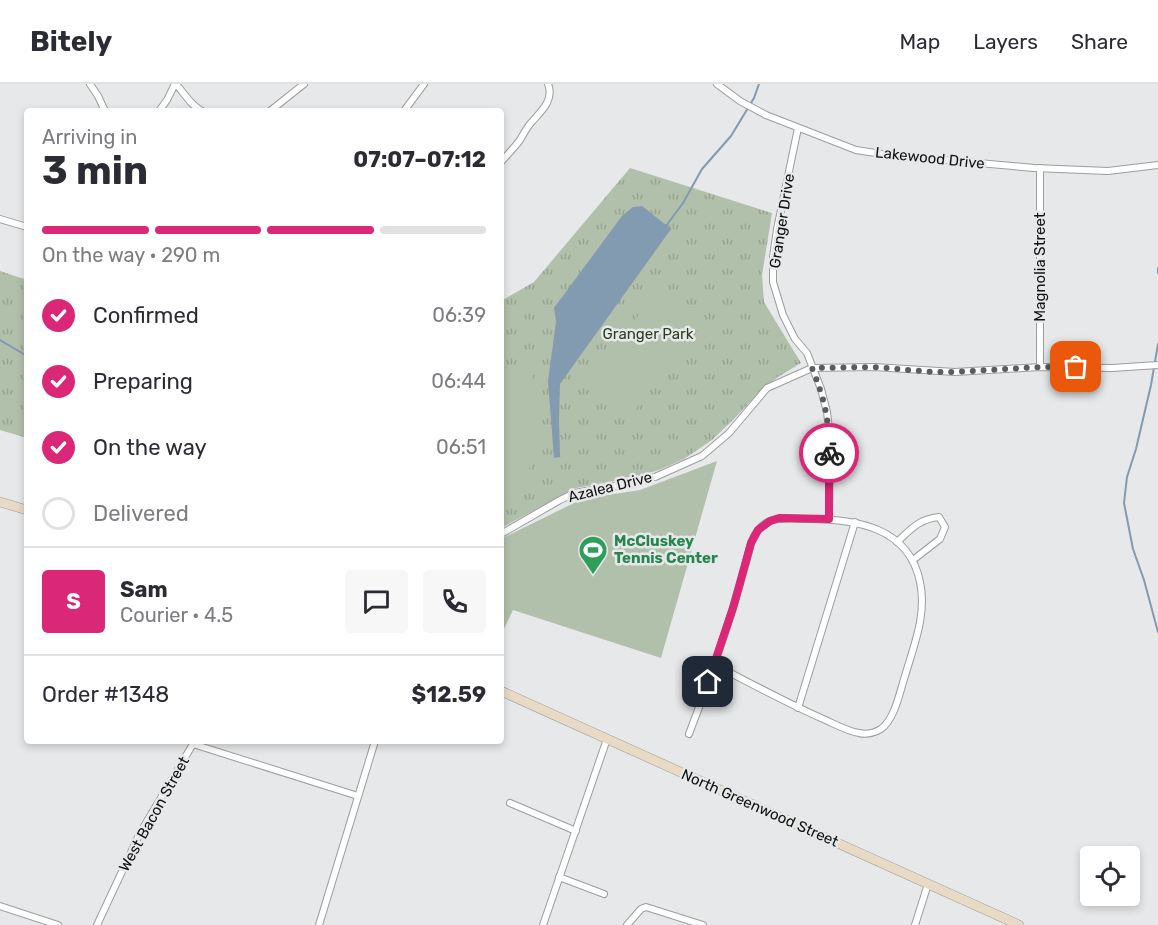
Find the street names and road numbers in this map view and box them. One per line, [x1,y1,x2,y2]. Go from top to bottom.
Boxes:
street label: Lakewood Drive [874,143,986,173]
street label: Granger Drive [766,172,798,270]
street label: Magnolia Street [1031,212,1049,322]
street label: Azalea Drive [566,468,654,506]
street label: West Bacon Street [115,753,193,875]
street label: North Greenwood Street [679,765,841,851]

